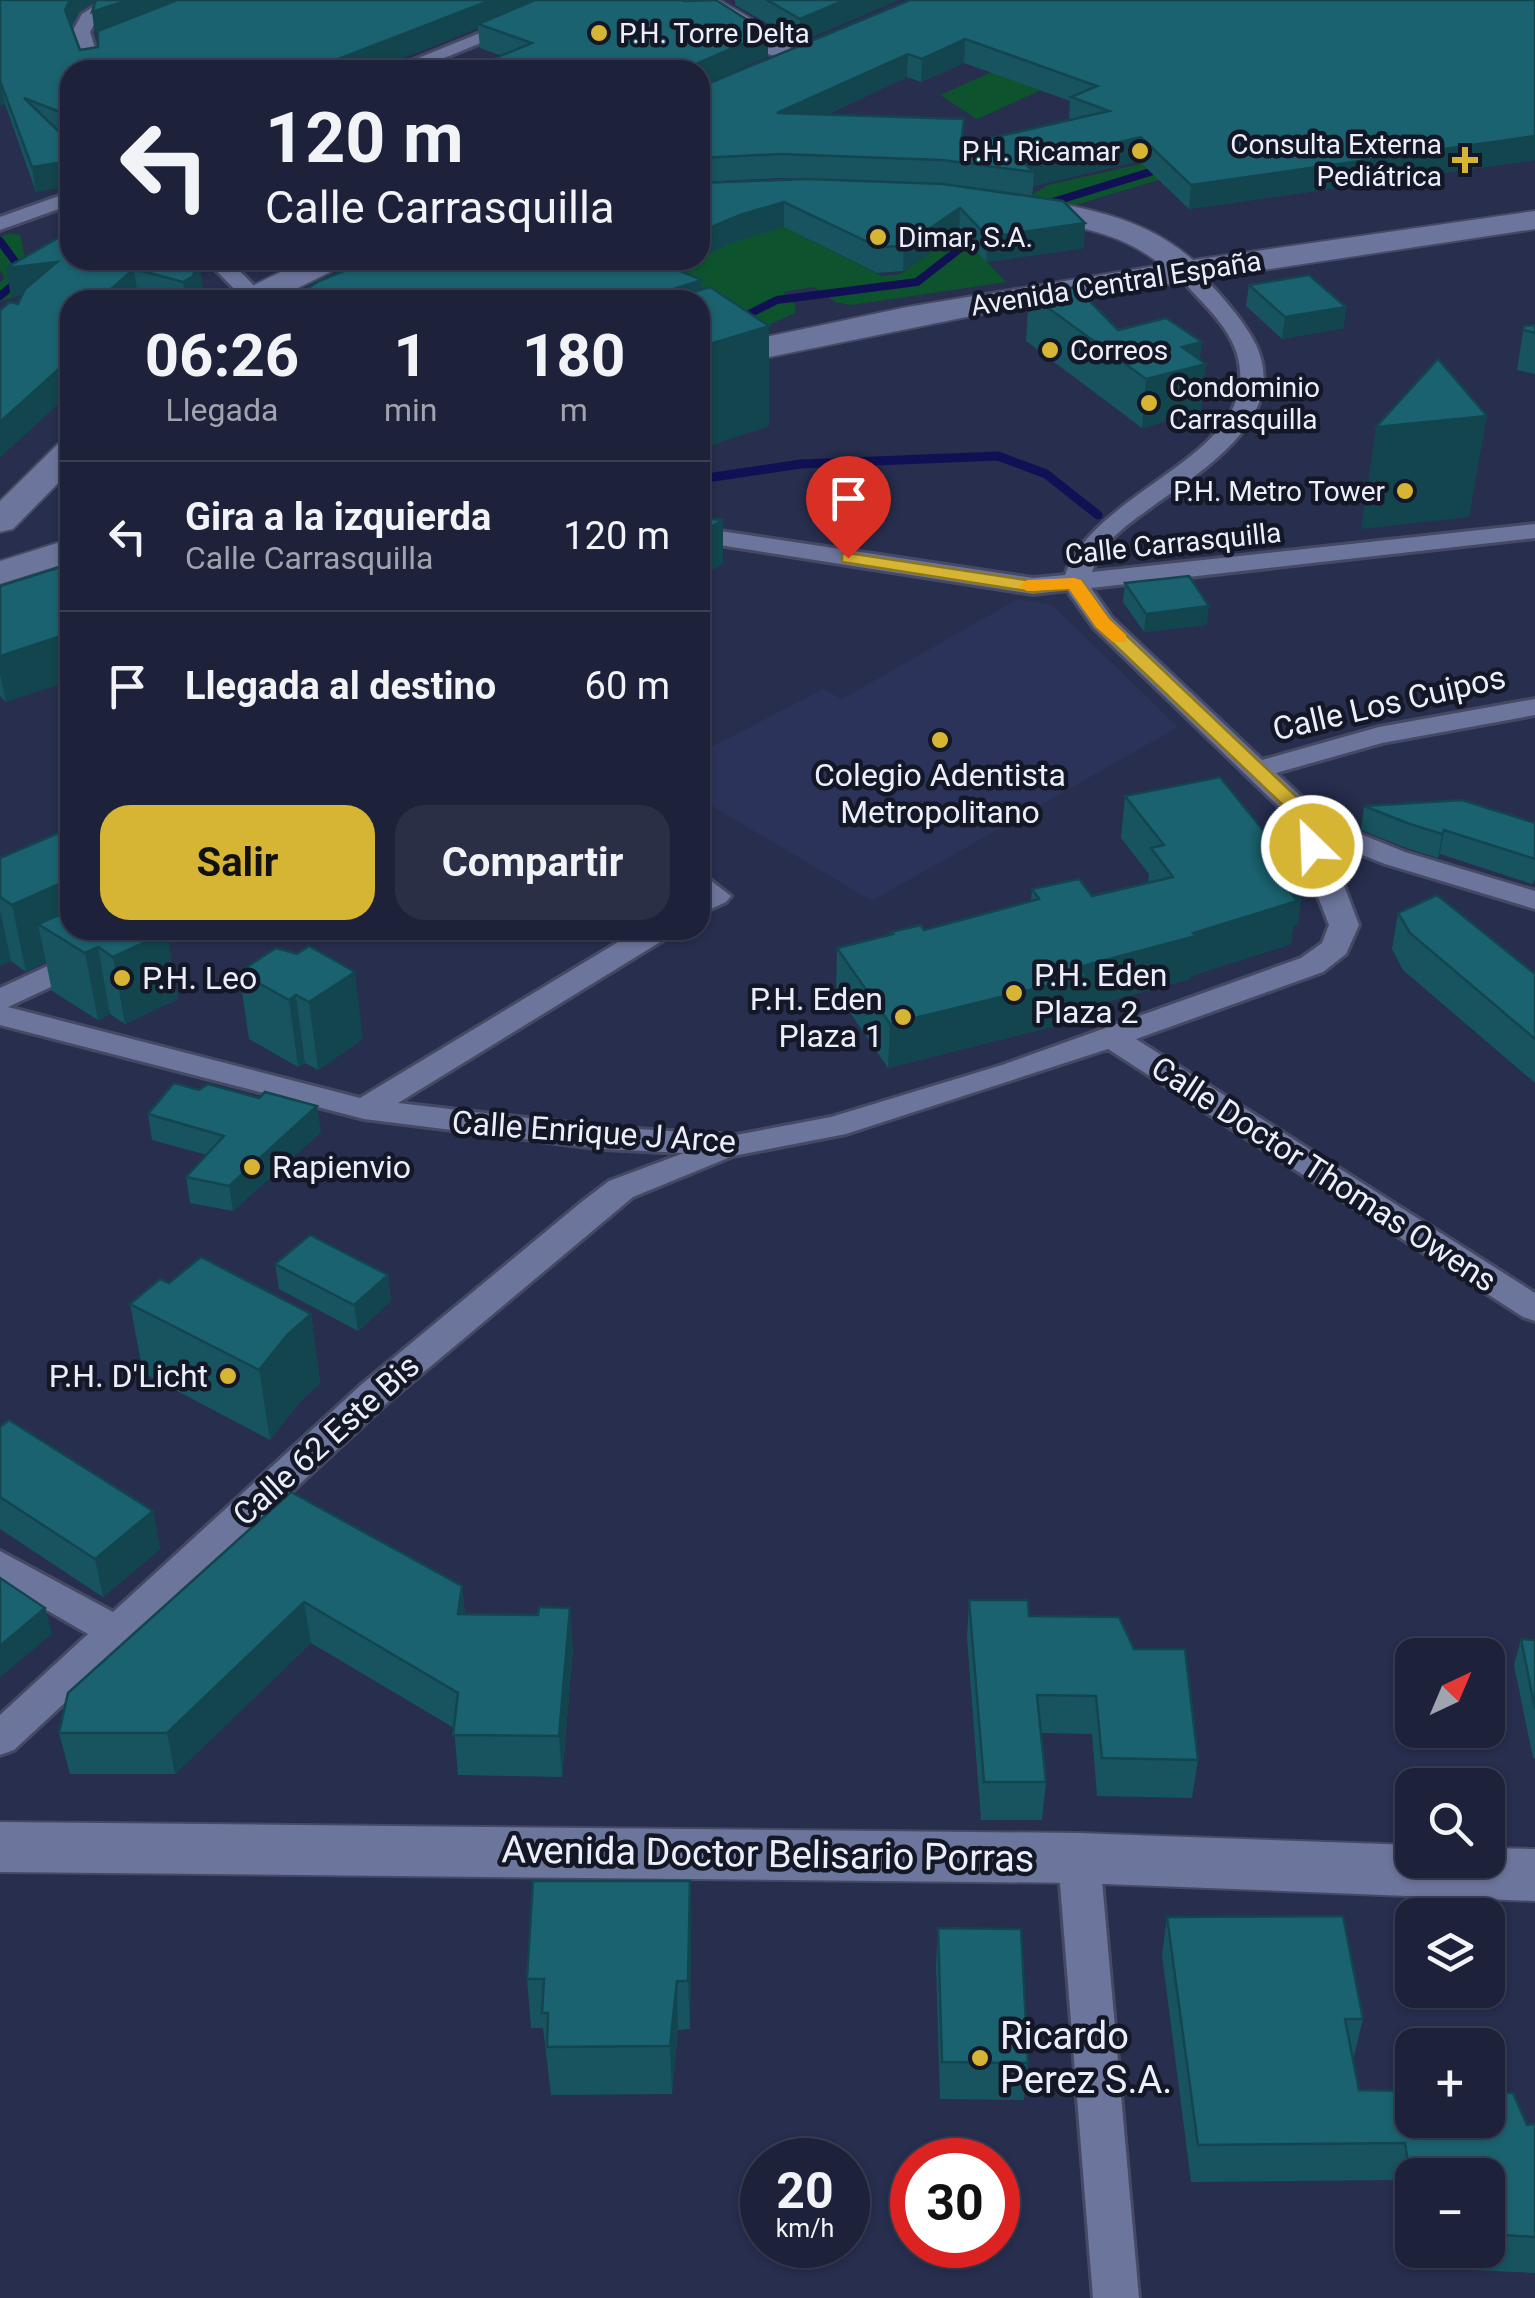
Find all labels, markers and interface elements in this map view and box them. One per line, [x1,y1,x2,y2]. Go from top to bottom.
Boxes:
place label: P.H. Torre Delta [619,17,810,50]
marker: P.H. Torre Delta [588,22,610,44]
text: 120 m [265,97,464,179]
icon: left [100,100,230,230]
place label: Consulta Externa Pediátrica [1230,128,1442,193]
place label: P.H. Ricamar [962,135,1120,168]
marker: P.H. Ricamar [1129,140,1151,162]
marker: Consulta Externa Pediátrica [1452,147,1478,173]
text: Calle Carrasquilla [265,181,614,234]
place label: Dimar, S.A. [898,221,1033,254]
marker: Dimar, S.A. [867,226,889,248]
street label: Avenida Central España [968,244,1264,323]
text: 06:26 [145,320,299,391]
text: 1 [393,320,428,391]
text: 180 [522,320,625,391]
place label: Correos [1070,334,1168,367]
marker: Correos [1039,339,1061,361]
place label: Condominio Carrasquilla [1169,371,1320,436]
text: Llegada [166,391,278,429]
text: min [384,391,437,429]
text: m [560,391,588,429]
marker: Condominio Carrasquilla [1138,392,1160,414]
pin [806,456,891,559]
icon: arrive [821,471,876,526]
place label: P.H. Metro Tower [1173,475,1386,508]
marker: P.H. Metro Tower [1394,480,1416,502]
text: Gira a la izquierda [185,495,491,539]
icon: left [100,509,155,564]
text: 120 m [563,514,670,558]
street label: Calle Carrasquilla [1063,516,1283,571]
text: Calle Carrasquilla [185,539,434,577]
street label: Calle Los Cuipos [1269,658,1509,748]
icon: arrive [100,659,155,714]
text: Llegada al destino [185,664,496,708]
text: 60 m [585,664,670,708]
marker: Colegio Adentista Metropolitano [929,729,951,751]
place label: Colegio Adentista Metropolitano [814,756,1066,831]
position arrow [1260,794,1364,898]
button: Salir [100,805,375,920]
button: Compartir [395,805,670,920]
place label: P.H. Eden Plaza 2 [1034,956,1167,1031]
place label: P.H. Leo [142,959,257,997]
marker: P.H. Leo [111,967,133,989]
place label: P.H. Eden Plaza 1 [750,980,883,1055]
marker: P.H. Eden Plaza 2 [1003,982,1025,1004]
marker: P.H. Eden Plaza 1 [892,1006,914,1028]
street label: Calle Doctor Thomas Owens [1145,1048,1503,1300]
street label: Calle Enrique J Arce [451,1103,737,1161]
place label: Rapienvio [272,1148,411,1186]
marker: Rapienvio [241,1156,263,1178]
street label: Calle 62 Este Bis [225,1347,427,1533]
place label: P.H. D'Licht [49,1357,208,1395]
marker: P.H. D'Licht [217,1365,239,1387]
north arrow [1395,1638,1505,1748]
map controls [1395,1638,1505,2268]
button: search [1395,1768,1505,1878]
street label: Avenida Doctor Belisario Porras [501,1827,1035,1881]
button: layers [1395,1898,1505,2008]
place label: Ricardo Perez S.A. [1000,2014,1172,2102]
button: + [1395,2028,1505,2138]
marker: Ricardo Perez S.A. [969,2047,991,2069]
speed limit sign: 30 [890,2138,1020,2268]
button: − [1395,2158,1505,2268]
text: 20 [776,2162,834,2220]
text: km/h [776,2214,834,2243]

